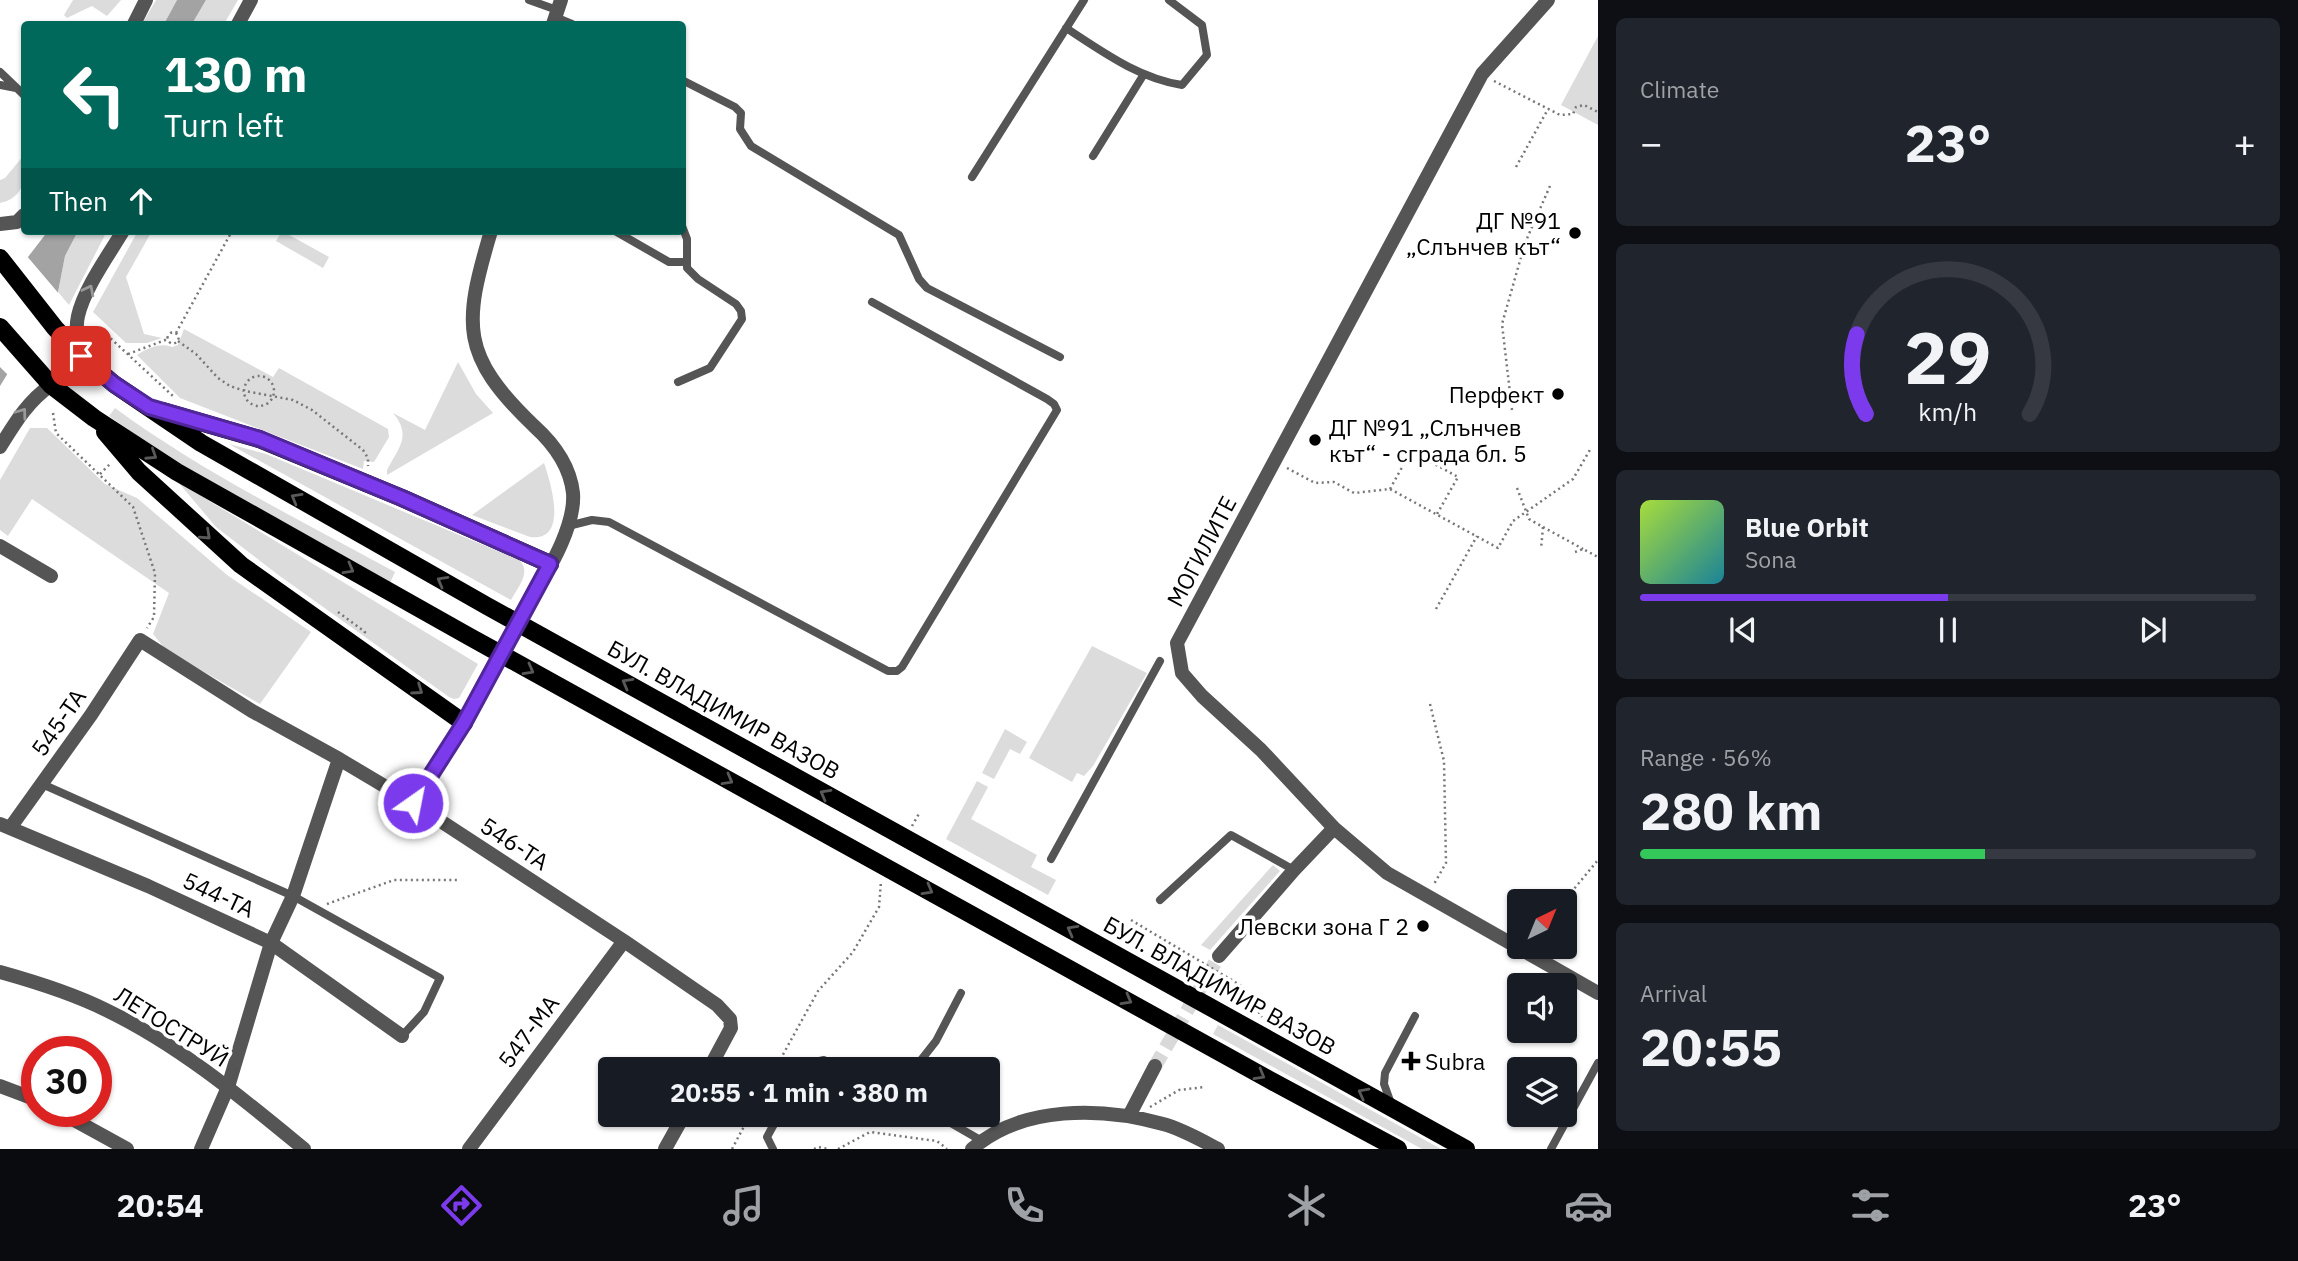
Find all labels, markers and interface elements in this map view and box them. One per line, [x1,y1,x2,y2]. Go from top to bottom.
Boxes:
text: 130 m [164,42,308,105]
icon: left [49,49,140,140]
text: Climate [1640,74,1719,104]
text: Turn left [164,104,284,146]
text: 23° [1905,109,1991,176]
text: − [1640,118,1663,167]
text: + [2233,118,2256,167]
icon: ahead [122,182,160,220]
text: Then [49,184,108,218]
place label: ДГ №91 „Слънчев кът“ [1406,205,1561,261]
marker: ДГ №91 „Слънчев кът“ [1567,225,1583,241]
one-way arrow [81,285,95,298]
text: 29 [1904,310,1992,405]
pin [51,326,111,386]
icon: arrive [62,337,100,375]
place label: Перфект [1449,379,1544,409]
marker: Перфект [1550,386,1566,402]
text: km/h [1919,395,1977,428]
one-way arrow [14,408,26,421]
place label: ДГ №91 „Слънчев кът“ - сграда бл. 5 [1329,412,1527,468]
marker: ДГ №91 „Слънчев кът“ - сграда бл. 5 [1307,432,1323,448]
one-way arrow [144,447,157,460]
street label: МОГИЛИТЕ [1159,490,1243,612]
one-way arrow [291,493,304,506]
text: Blue Orbit [1745,510,1869,544]
one-way arrow [198,527,211,540]
text: Sona [1745,544,1797,574]
one-way arrow [341,561,354,574]
one-way arrow [437,576,450,589]
icon: previous [1724,611,1762,649]
icon: pause [1929,611,1967,649]
icon: next [2134,611,2172,649]
street label: БУЛ. ВЛАДИМИР ВАЗОВ [602,633,846,785]
one-way arrow [522,662,535,675]
one-way arrow [621,678,634,691]
street label: 545-ТА [24,682,92,762]
one-way arrow [410,682,423,694]
text: Range · 56% [1640,742,1772,772]
position arrow [376,766,450,840]
one-way arrow [721,772,734,785]
text: 280 km [1640,777,1822,844]
one-way arrow [820,789,833,802]
street label: 546-ТА [475,810,555,876]
street label: 544-ТА [178,864,260,924]
one-way arrow [920,882,933,895]
north arrow [1507,889,1577,959]
map controls [1507,889,1577,1127]
street label: БУЛ. ВЛАДИМИР ВАЗОВ [1098,909,1342,1061]
place label: Левски зона Г 2 [1238,911,1409,941]
marker: Левски зона Г 2 [1415,918,1431,934]
one-way arrow [1066,925,1079,938]
button: sound [1507,973,1577,1043]
text: Arrival [1640,978,1707,1008]
street label: ЛЕТОСТРУЙ [109,979,235,1073]
street label: 547-МА [491,988,565,1074]
one-way arrow [1119,992,1132,1005]
text: 20:55 [1640,1013,1782,1080]
speed limit sign: 30 [21,1036,112,1127]
place label: Subra [1425,1046,1485,1076]
marker: Subra [1403,1053,1419,1069]
button: layers [1507,1057,1577,1127]
one-way arrow [1253,1067,1265,1080]
text: 20:55 · 1 min · 380 m [670,1075,928,1109]
one-way arrow [1358,1087,1370,1101]
icon: directions [437,1181,486,1230]
icon: music [719,1181,768,1230]
icon: phone [1000,1181,1049,1230]
icon: climate [1282,1181,1331,1230]
icon: car [1564,1181,1613,1230]
icon: filters [1846,1181,1895,1230]
text: 20:54 [116,1184,204,1226]
text: 23° [2128,1184,2182,1226]

